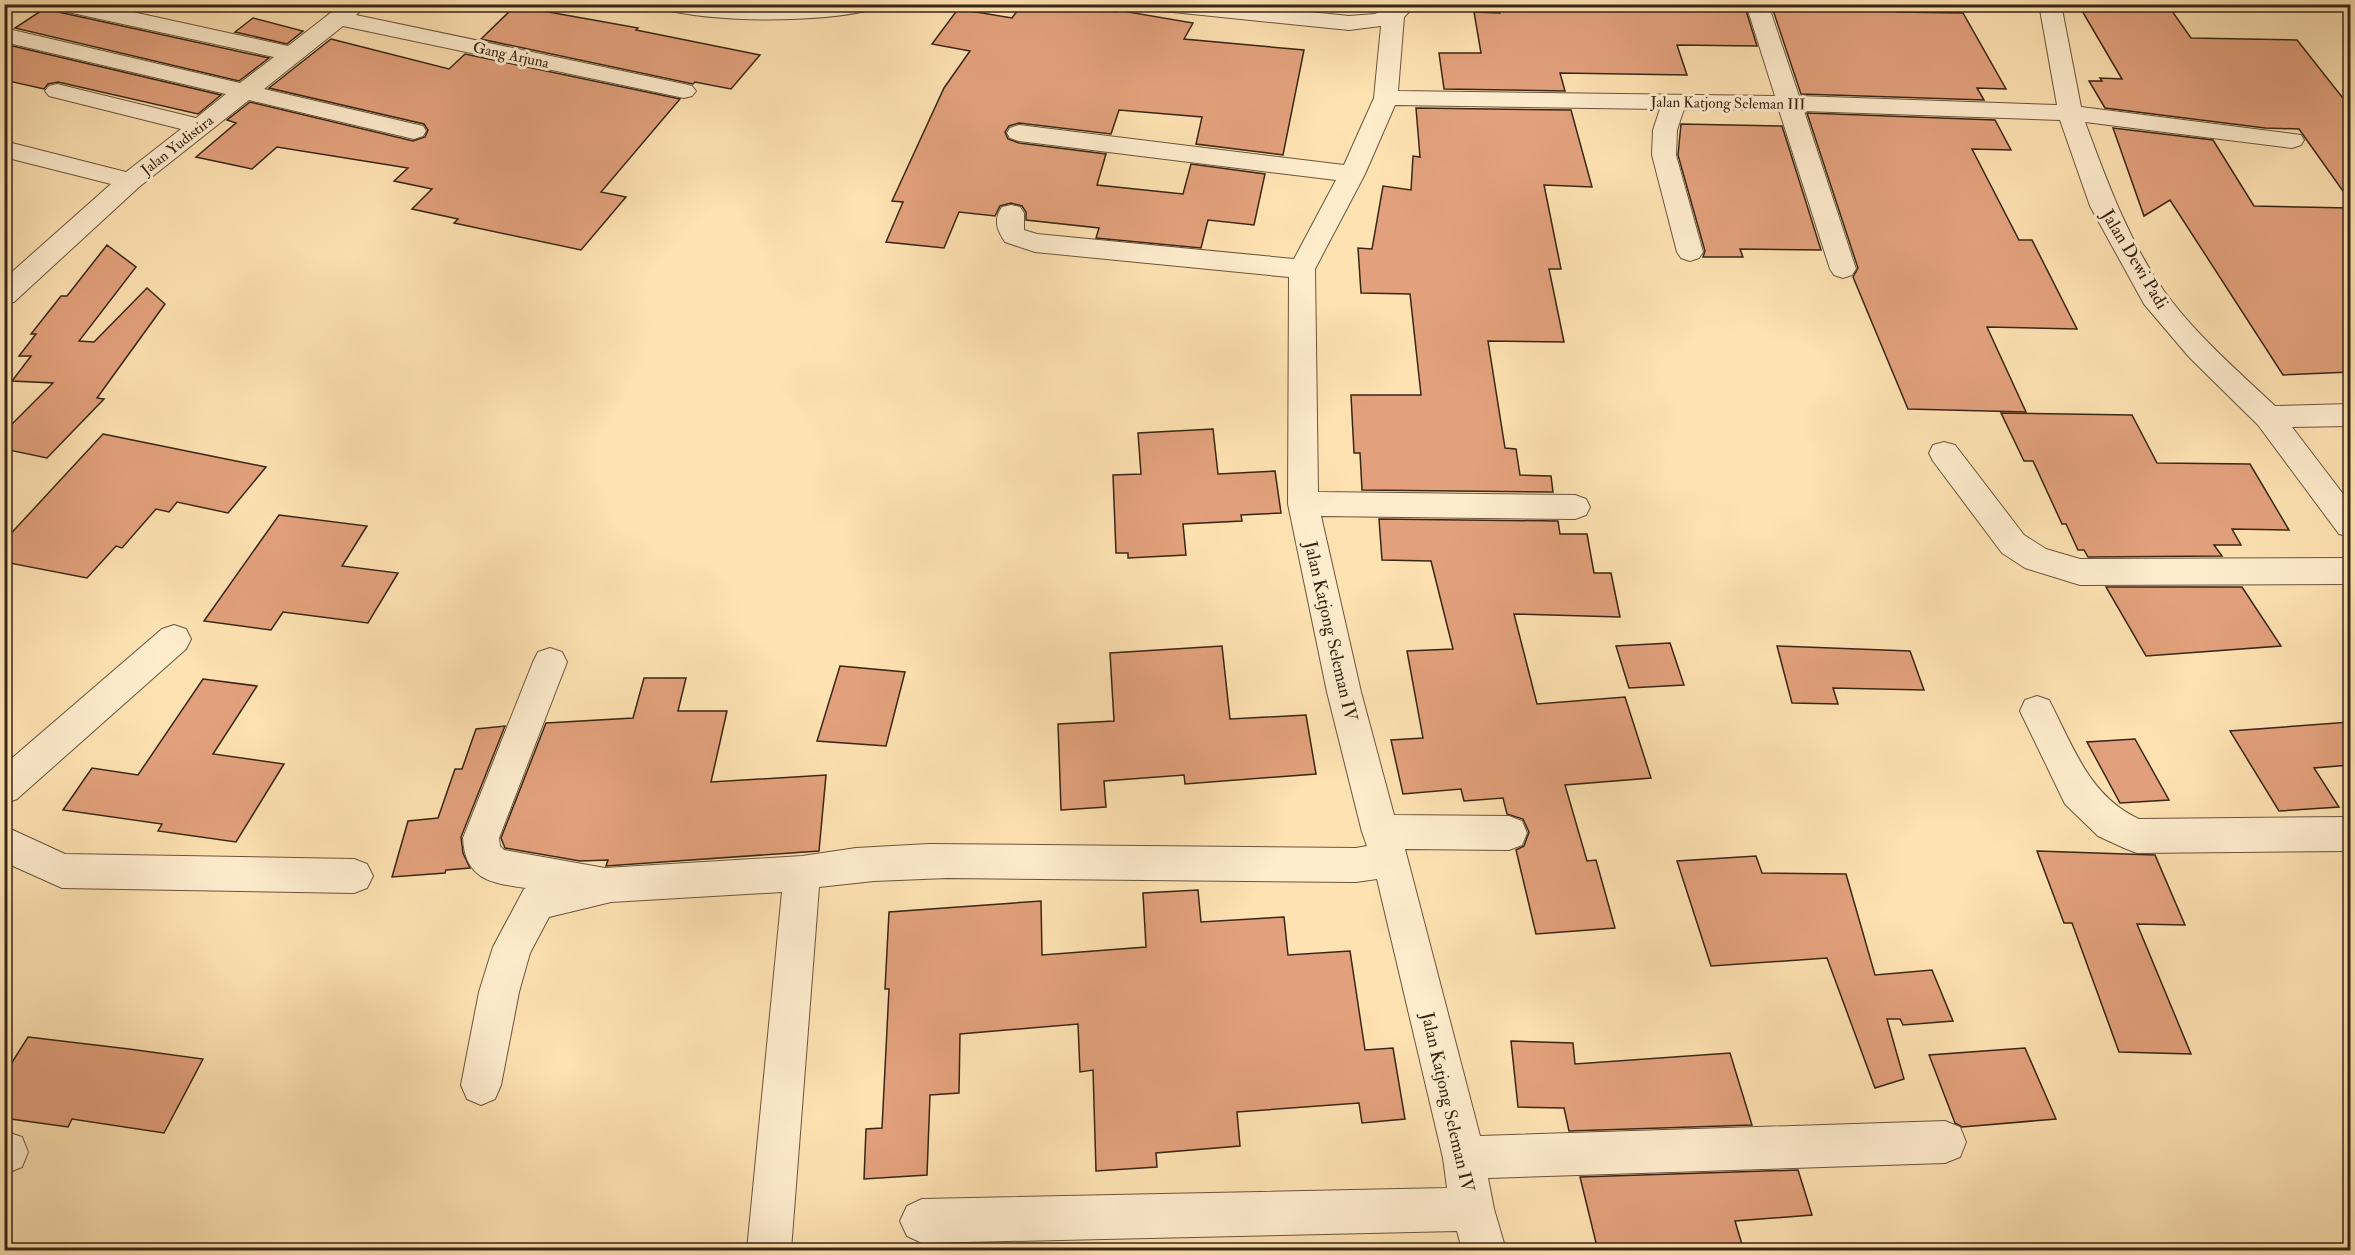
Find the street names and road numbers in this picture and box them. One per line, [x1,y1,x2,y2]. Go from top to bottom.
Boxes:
street label: Gang Arjuna [471,38,551,73]
street label: Jalan Katjong Seleman III [1649,93,1806,115]
street label: Jalan Yudistira [136,111,219,181]
street label: Jalan Dewi Padi [2095,204,2173,314]
street label: Jalan Katjong Seleman IV [1298,538,1363,725]
street label: Jalan Katjong Seleman IV [1415,1009,1480,1196]

